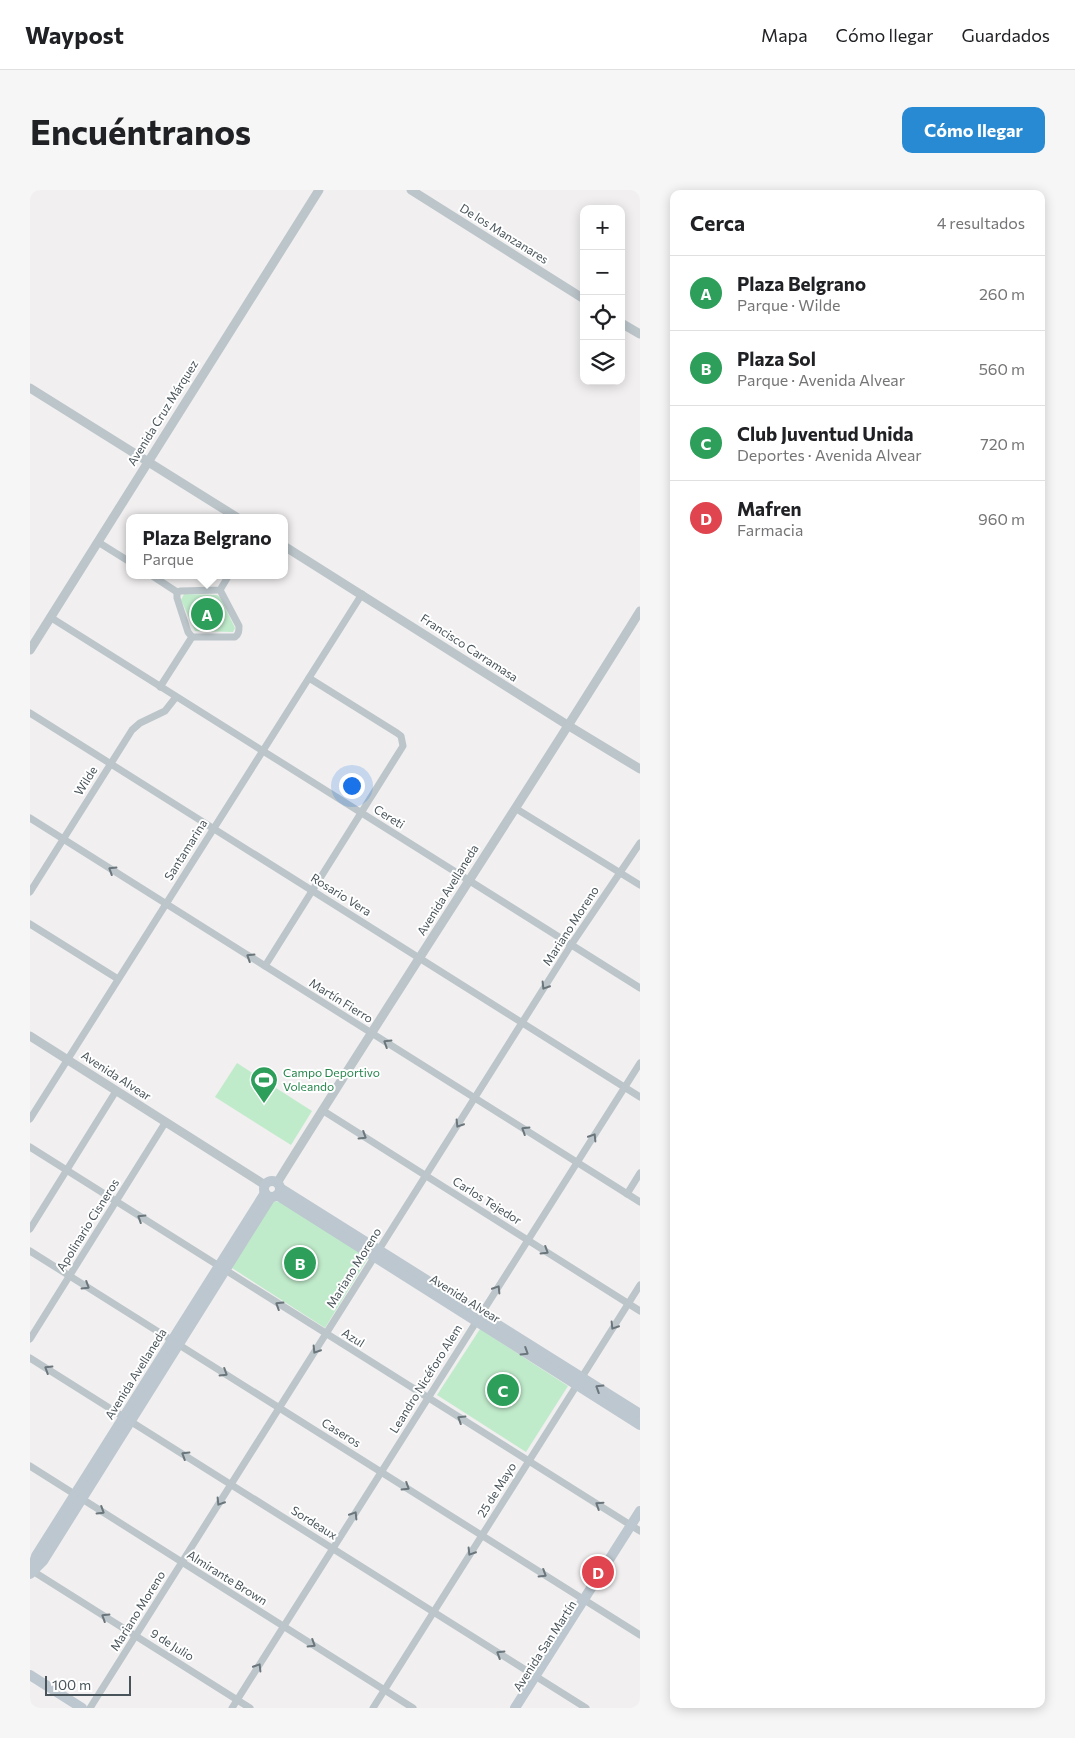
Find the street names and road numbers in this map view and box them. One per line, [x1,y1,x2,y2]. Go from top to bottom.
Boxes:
street label: De los Manzanares [458,200,551,266]
street label: Avenida Cruz Márquez [124,357,200,468]
street label: Francisco Carramasa [418,610,521,684]
street label: Wilde [71,763,99,798]
street label: Cereti [372,801,407,831]
street label: Santamarina [161,816,209,883]
street label: Avenida Avellaneda [414,841,481,937]
street label: Rosario Vera [309,870,374,918]
street label: Mariano Moreno [539,883,601,968]
street label: Martín Fierro [307,975,376,1025]
street label: Avenida Alvear [79,1047,154,1103]
street label: Carlos Tejedor [451,1173,525,1227]
street label: Apolinario Cisneros [53,1176,121,1273]
street label: Mariano Moreno [323,1225,383,1310]
street label: Avenida Alvear [428,1271,503,1325]
street label: Leandro Nicéforo Alem [386,1322,464,1435]
street label: Avenida Avellaneda [102,1325,169,1421]
street label: Azul [340,1325,367,1349]
street label: Caseros [319,1415,364,1450]
street label: 25 de Mayo [474,1459,519,1520]
street label: Sordeaux [289,1503,341,1542]
street label: Almirante Brown [185,1547,270,1607]
street label: Mariano Moreno [107,1568,167,1653]
street label: Avenida San Martín [510,1597,579,1693]
street label: 9 de Julio [148,1625,197,1664]

